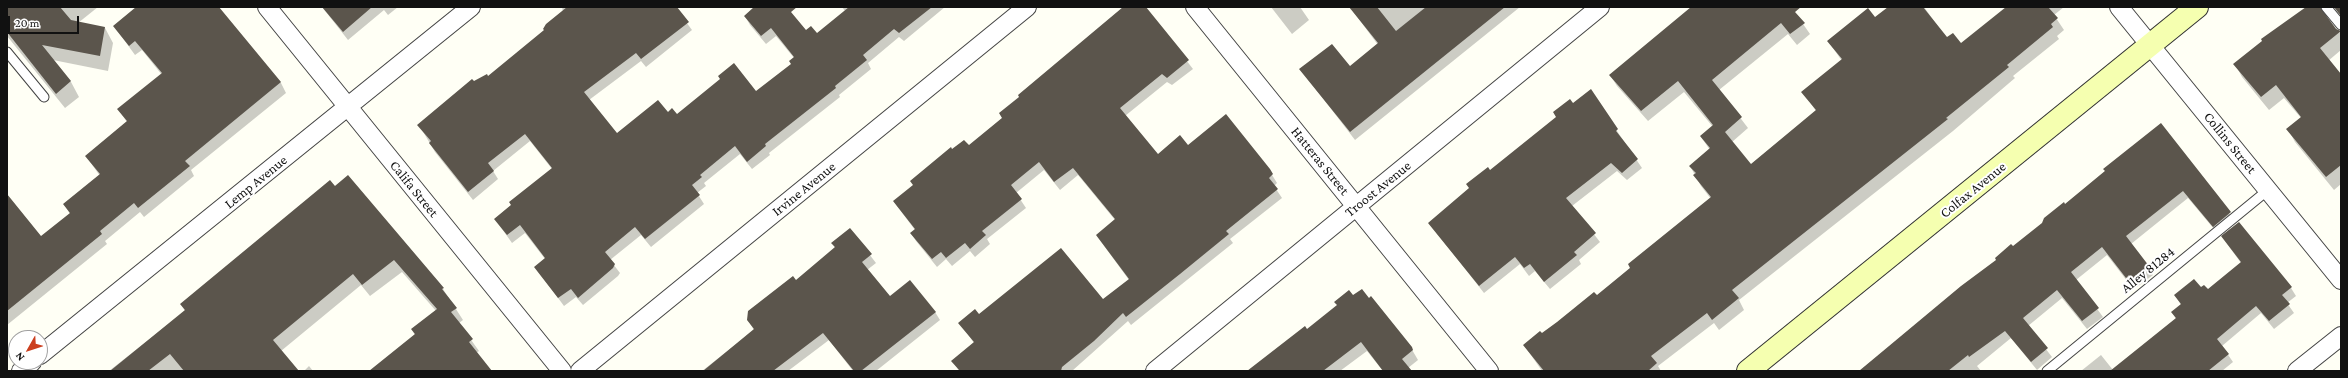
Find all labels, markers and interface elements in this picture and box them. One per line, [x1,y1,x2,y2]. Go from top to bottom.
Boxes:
scale bar [10,8,81,34]
text: 20 m [15,16,39,30]
street label: Collins Street [2200,109,2260,177]
street label: Hatteras Street [1287,123,1353,199]
street label: Lemp Avenue [221,152,291,212]
street label: Califa Street [386,157,442,221]
street label: Troost Avenue [1342,157,1414,221]
street label: Irvine Avenue [769,158,839,220]
street label: Colfax Avenue [1937,158,2009,222]
street label: Alley 81284 [2118,243,2178,297]
north arrow [8,330,48,370]
text: N [12,350,26,364]

